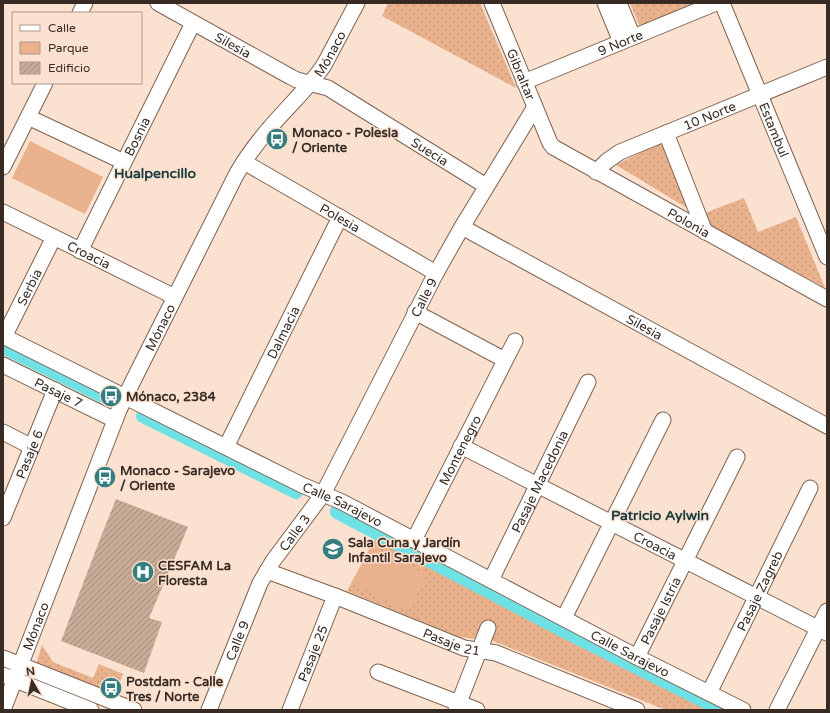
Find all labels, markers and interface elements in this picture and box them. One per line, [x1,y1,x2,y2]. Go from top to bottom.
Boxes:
legend [12,12,142,84]
text: Calle [48,21,76,35]
street label: 9 Norte [596,27,645,60]
street label: Mónaco [311,28,350,80]
street label: Silesia [212,29,253,62]
text: Parque [48,41,89,55]
street label: Gibraltar [503,46,538,103]
text: Edificio [48,61,90,75]
street label: 10 Norte [681,98,738,134]
street label: Estambul [755,100,792,160]
street label: Bosnia [121,115,154,159]
place label: Monaco - Polesia / Oriente [292,125,398,156]
bus stop icon: Monaco - Polesia / Oriente [264,126,290,152]
street label: Suecia [408,135,451,170]
district label: Hualpencillo [114,165,196,182]
street label: Polesia [317,201,363,236]
street label: Polonia [664,205,713,241]
street label: Croacia [64,238,113,273]
street label: Serbia [14,266,46,308]
street label: Calle 9 [408,275,441,320]
street label: Mónaco [142,301,179,354]
street label: Dalmacia [264,304,304,362]
street label: Silesia [623,311,665,344]
street label: Pasaje 7 [32,375,85,412]
bus stop icon: Mónaco, 2384 [98,383,124,409]
place label: Mónaco, 2384 [126,389,216,405]
street label: Montenegro [436,413,485,488]
street label: Pasaje 6 [13,428,47,481]
street label: Pasaje Macedonia [508,428,572,535]
place label: Monaco - Sarajevo / Oriente [120,463,235,494]
bus stop icon: Monaco - Sarajevo / Oriente [92,464,118,490]
street label: Calle Sarajevo [300,479,385,531]
district label: Patricio Aylwin [611,507,709,524]
street label: Calle 3 [276,512,314,555]
street label: Croacia [630,528,679,564]
place label: Sala Cuna y Jardín Infantil Sarajevo [348,535,461,566]
school or university icon: Sala Cuna y Jardín Infantil Sarajevo [320,536,346,562]
street label: Pasaje Zagreb [734,548,787,634]
place label: CESFAM La Floresta [158,558,231,589]
hospital icon: CESFAM La Floresta [130,559,156,585]
street label: Pasaje Istria [638,574,685,647]
street label: Mónaco [20,600,53,653]
street label: Calle 9 [223,618,253,663]
street label: Pasaje 25 [295,623,332,684]
street label: Pasaje 21 [420,625,481,659]
street label: Calle Sarajevo [588,627,672,681]
north arrow [12,661,52,701]
text: N [25,665,36,679]
place label: Postdam - Calle Tres / Norte [125,674,224,705]
bus stop icon: Postdam - Calle Tres / Norte [98,675,124,701]

